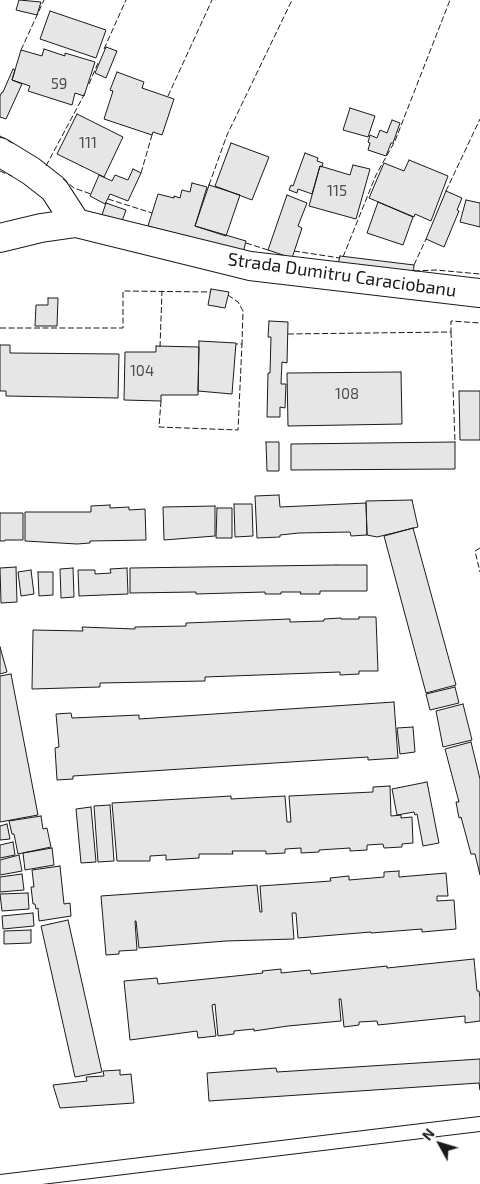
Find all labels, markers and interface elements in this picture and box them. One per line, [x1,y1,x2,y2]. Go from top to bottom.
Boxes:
house number: 59 [51,75,67,93]
house number: 111 [79,134,97,152]
house number: 115 [327,182,347,200]
street label: Strada Dumitru Caraciobanu [226,248,458,302]
house number: 104 [130,362,154,380]
house number: 108 [335,385,359,403]
north arrow [415,1119,465,1169]
text: N [418,1125,438,1144]

